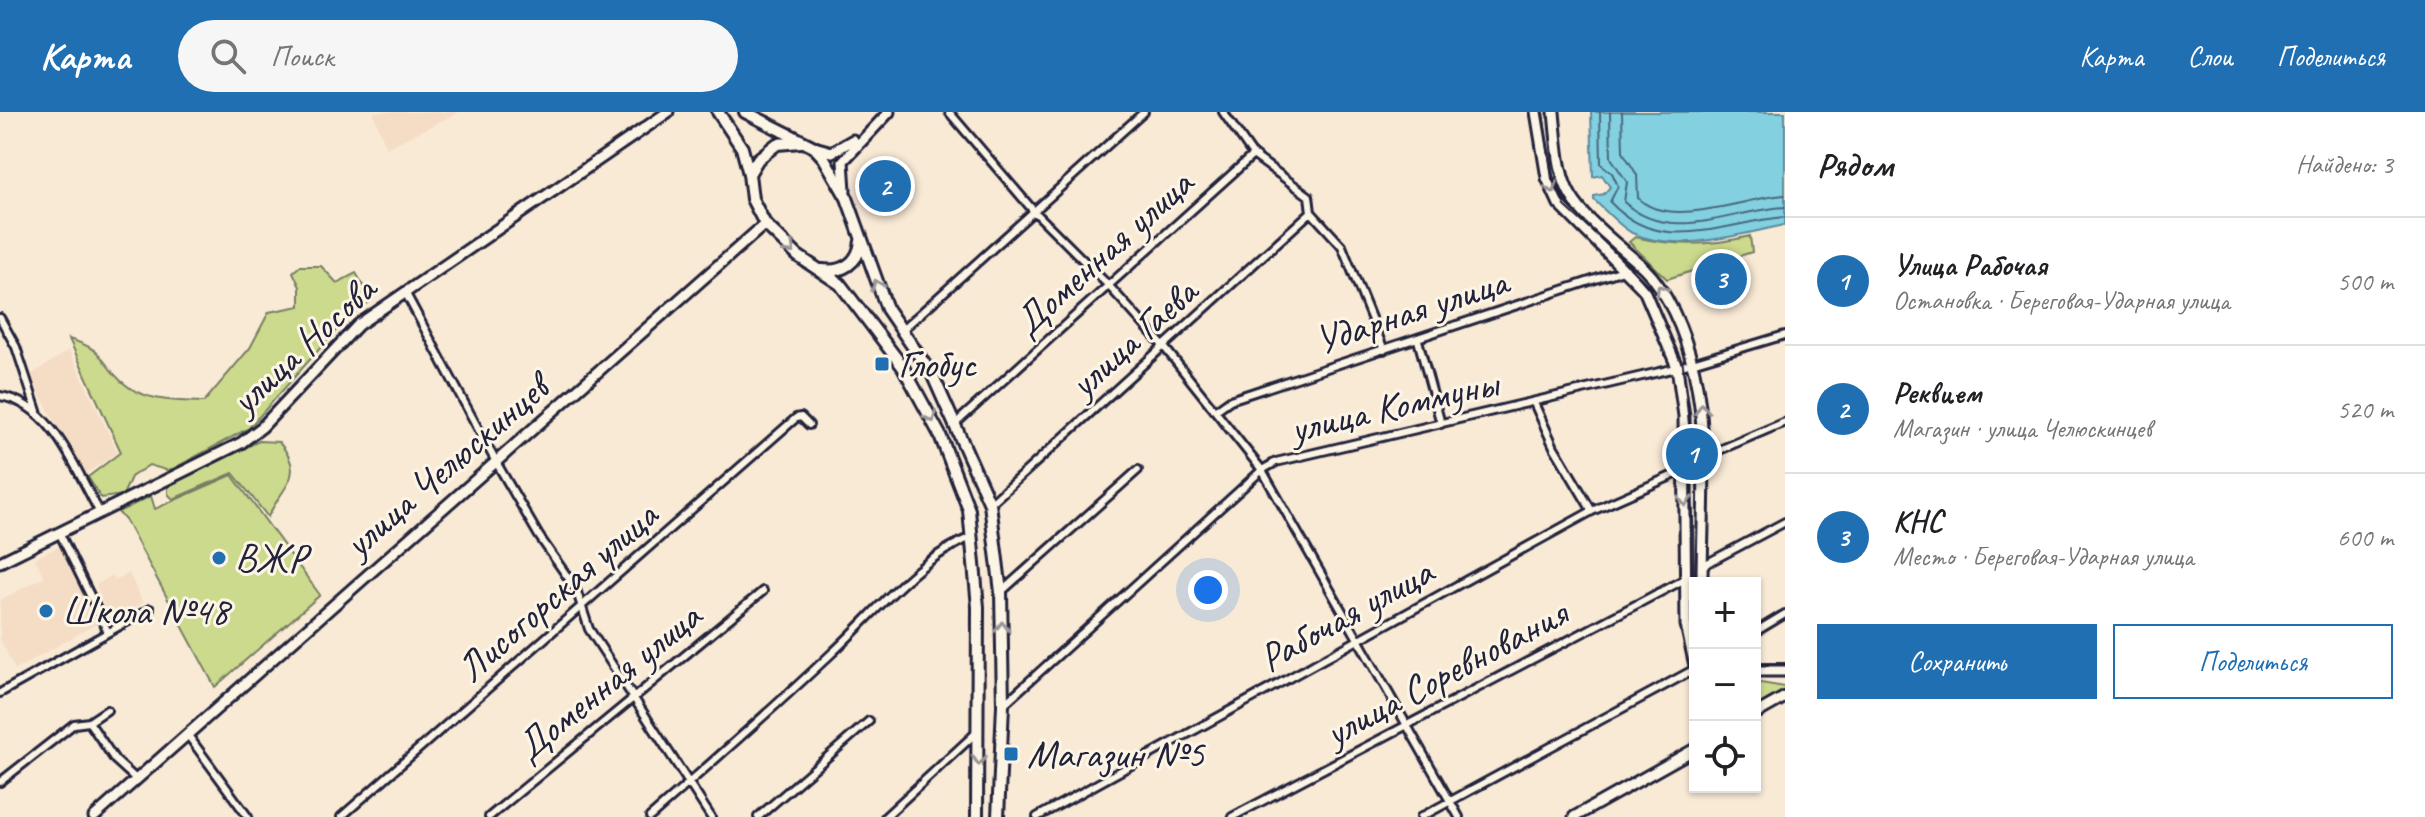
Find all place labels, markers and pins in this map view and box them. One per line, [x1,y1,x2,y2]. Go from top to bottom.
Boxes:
pin: 2 [859,156,911,216]
pin: 3 [1695,249,1747,309]
place label: Глобус [898,339,977,389]
marker: Глобус [873,355,891,373]
pin: 1 [1666,424,1718,484]
place label: ВЖР [235,533,312,583]
marker: ВЖР [210,549,228,567]
place label: Школа №48 [62,586,233,636]
marker: Школа №48 [37,602,55,620]
place label: Магазин №5 [1027,729,1206,779]
marker: Магазин №5 [1002,745,1020,763]

